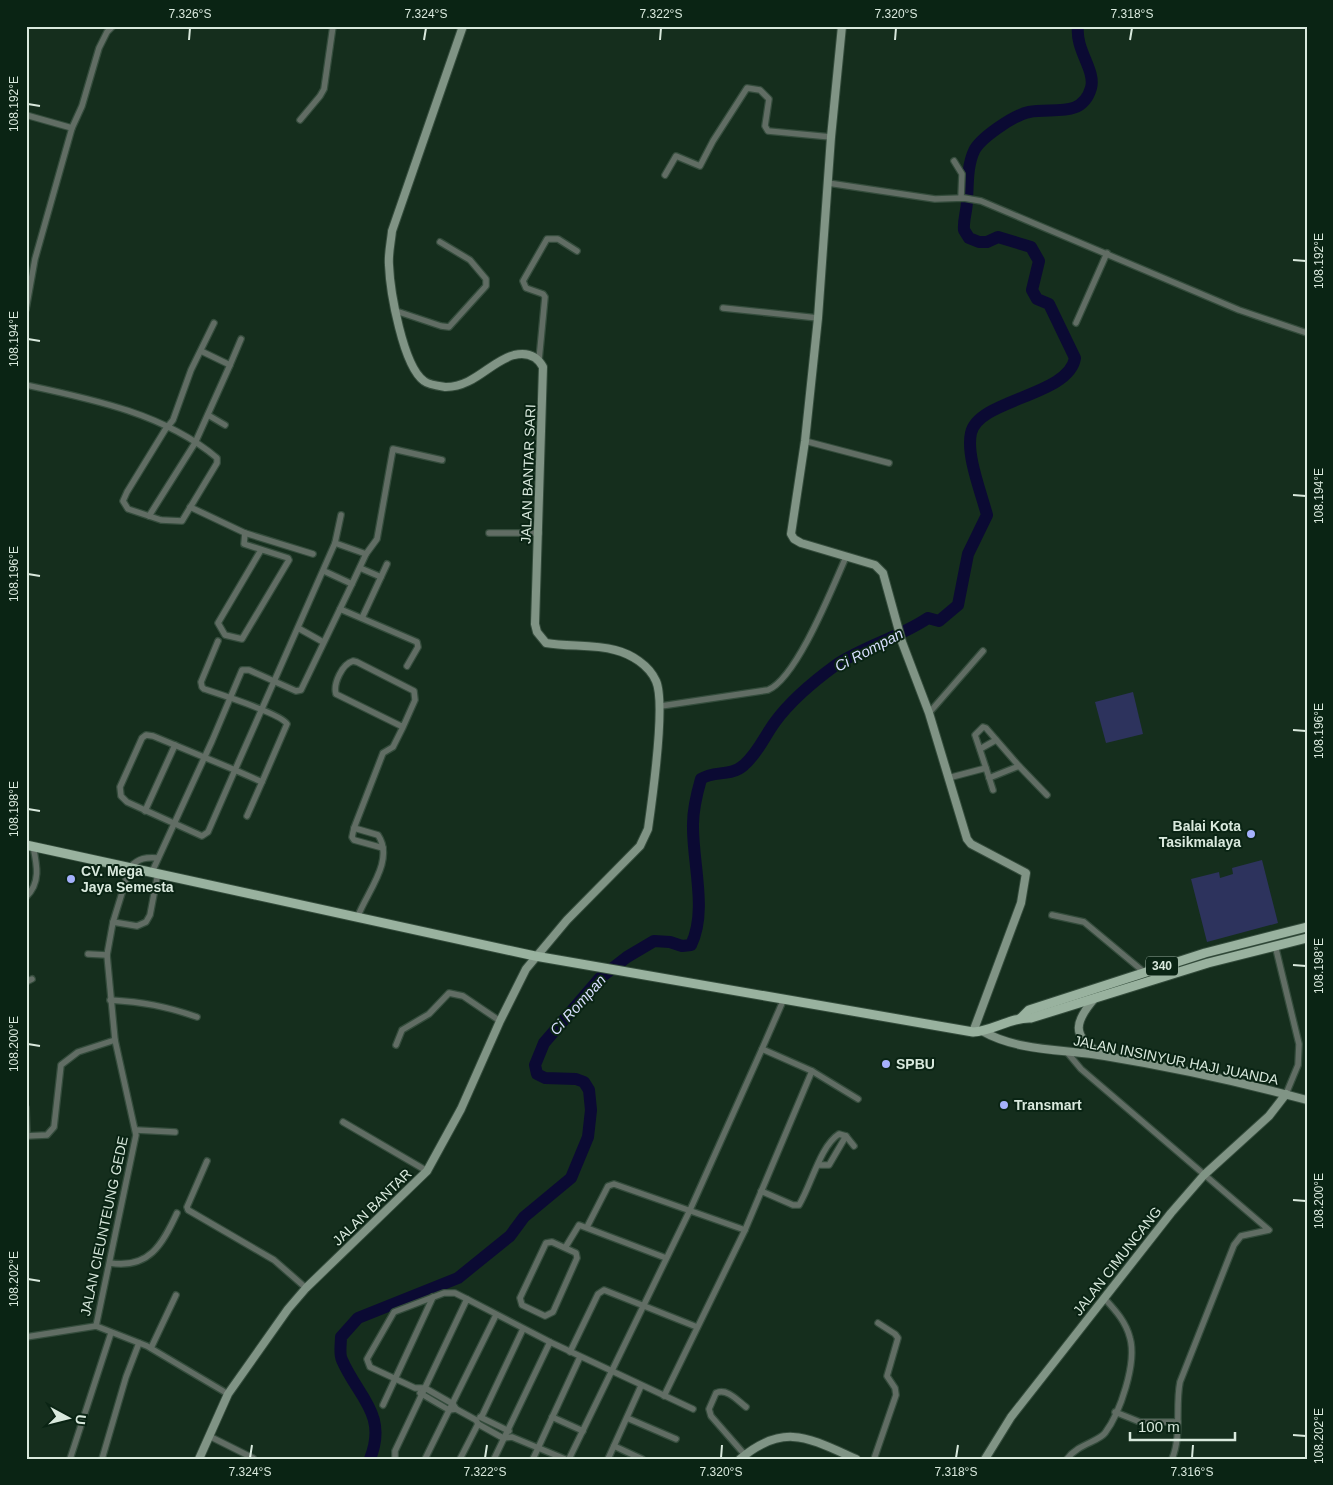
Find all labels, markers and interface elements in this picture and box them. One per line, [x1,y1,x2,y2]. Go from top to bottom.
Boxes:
text: 7.326°S [169,7,211,21]
text: 7.324°S [405,7,447,21]
text: 7.322°S [640,7,682,21]
text: 7.320°S [875,7,917,21]
text: 7.318°S [1111,7,1153,21]
text: 108.192°E [7,76,21,132]
text: 108.192°E [1312,233,1326,289]
text: 108.194°E [7,311,21,367]
street label: JALAN BANTAR SARI [518,404,538,544]
text: 108.194°E [1312,468,1326,524]
text: 108.196°E [7,546,21,602]
water label: Ci Rompan [832,624,906,675]
text: 108.196°E [1312,703,1326,759]
text: 108.198°E [7,781,21,837]
place label: Balai Kota Tasikmalaya [1159,818,1241,850]
marker: Balai Kota Tasikmalaya [1245,828,1257,840]
place label: CV. Mega Jaya Semesta [81,863,174,895]
marker: CV. Mega Jaya Semesta [65,873,77,885]
text: 108.198°E [1312,938,1326,994]
road number: 340 [1146,956,1178,976]
water label: Ci Rompan [546,971,609,1038]
text: 108.200°E [7,1016,21,1072]
street label: JALAN INSINYUR HAJI JUANDA [1072,1032,1281,1088]
place label: SPBU [896,1056,935,1072]
marker: SPBU [880,1058,892,1070]
place label: Transmart [1014,1097,1082,1113]
marker: Transmart [998,1099,1010,1111]
street label: JALAN CIEUNTEUNG GEDE [77,1135,131,1317]
street label: JALAN BANTAR [329,1165,415,1249]
text: 108.200°E [1312,1173,1326,1229]
street label: JALAN CIMUNCANG [1070,1203,1164,1319]
text: 108.202°E [7,1251,21,1307]
north arrow [42,1392,92,1442]
text: 108.202°E [1312,1408,1326,1464]
scale bar [1130,1410,1236,1442]
text: U [72,1414,89,1426]
text: 100 m [1138,1418,1180,1435]
text: 7.324°S [229,1465,271,1479]
text: 7.322°S [464,1465,506,1479]
text: 7.320°S [700,1465,742,1479]
text: 7.318°S [935,1465,977,1479]
text: 7.316°S [1171,1465,1213,1479]

